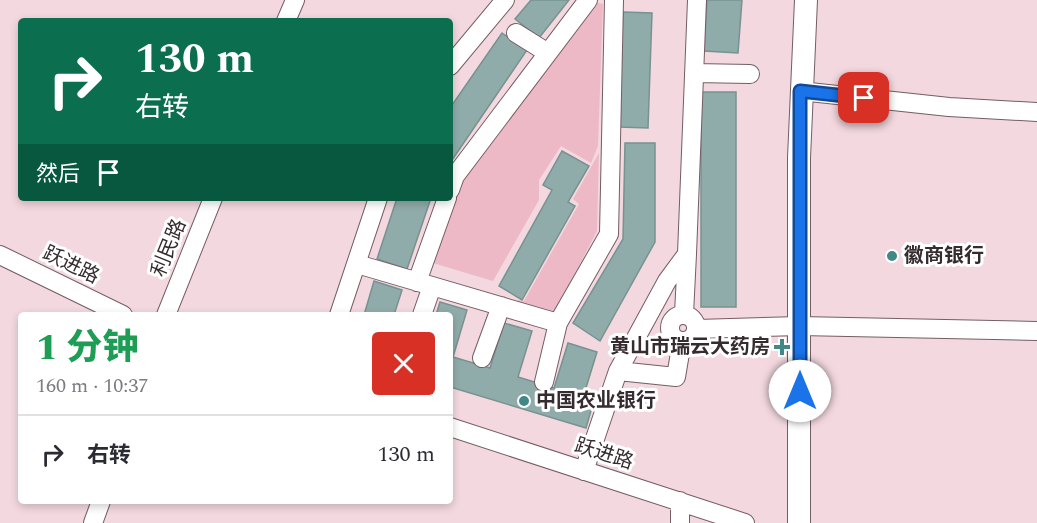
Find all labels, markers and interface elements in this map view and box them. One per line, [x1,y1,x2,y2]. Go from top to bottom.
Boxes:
text: 130 m [135,28,254,91]
icon: right [36,42,114,120]
pin [838,72,889,123]
icon: arrive [847,81,880,114]
text: 右转 [135,87,189,129]
icon: arrive [92,156,125,189]
text: 然后 [36,158,80,191]
street label: 利民路 [144,215,194,281]
street label: 跃进路 [37,238,105,292]
place label: 徽商银行 [904,241,984,271]
marker: 徽商银行 [885,249,899,263]
text: 1 分钟 [36,321,139,376]
button: close [372,332,435,395]
place label: 黄山市瑞云大药房 [610,332,770,362]
marker: 黄山市瑞云大药房 [775,340,789,354]
position arrow [768,359,832,423]
text: 160 m · 10:37 [36,371,148,401]
place label: 中国农业银行 [536,386,656,416]
marker: 中国农业银行 [517,394,531,408]
street label: 跃进路 [571,430,637,478]
icon: right [36,438,69,471]
text: 130 m [378,438,435,471]
text: 右转 [87,439,131,472]

